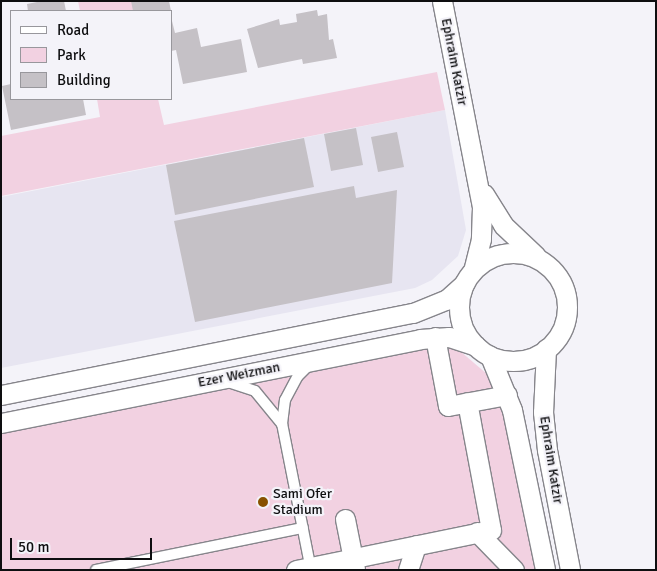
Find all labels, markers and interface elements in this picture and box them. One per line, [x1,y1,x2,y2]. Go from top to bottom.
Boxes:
legend [10,10,172,100]
street label: Ephraim Katzir [437,17,471,107]
text: Road [57,21,89,39]
text: Park [57,46,86,64]
text: Building [57,71,111,89]
street label: Ezer Weizman [196,359,282,391]
street label: Ephraim Katzir [536,415,566,505]
place label: Sami Ofer Stadium [273,486,332,518]
marker: Sami Ofer Stadium [257,496,269,508]
scale bar [12,528,155,560]
text: 50 m [18,538,49,556]

